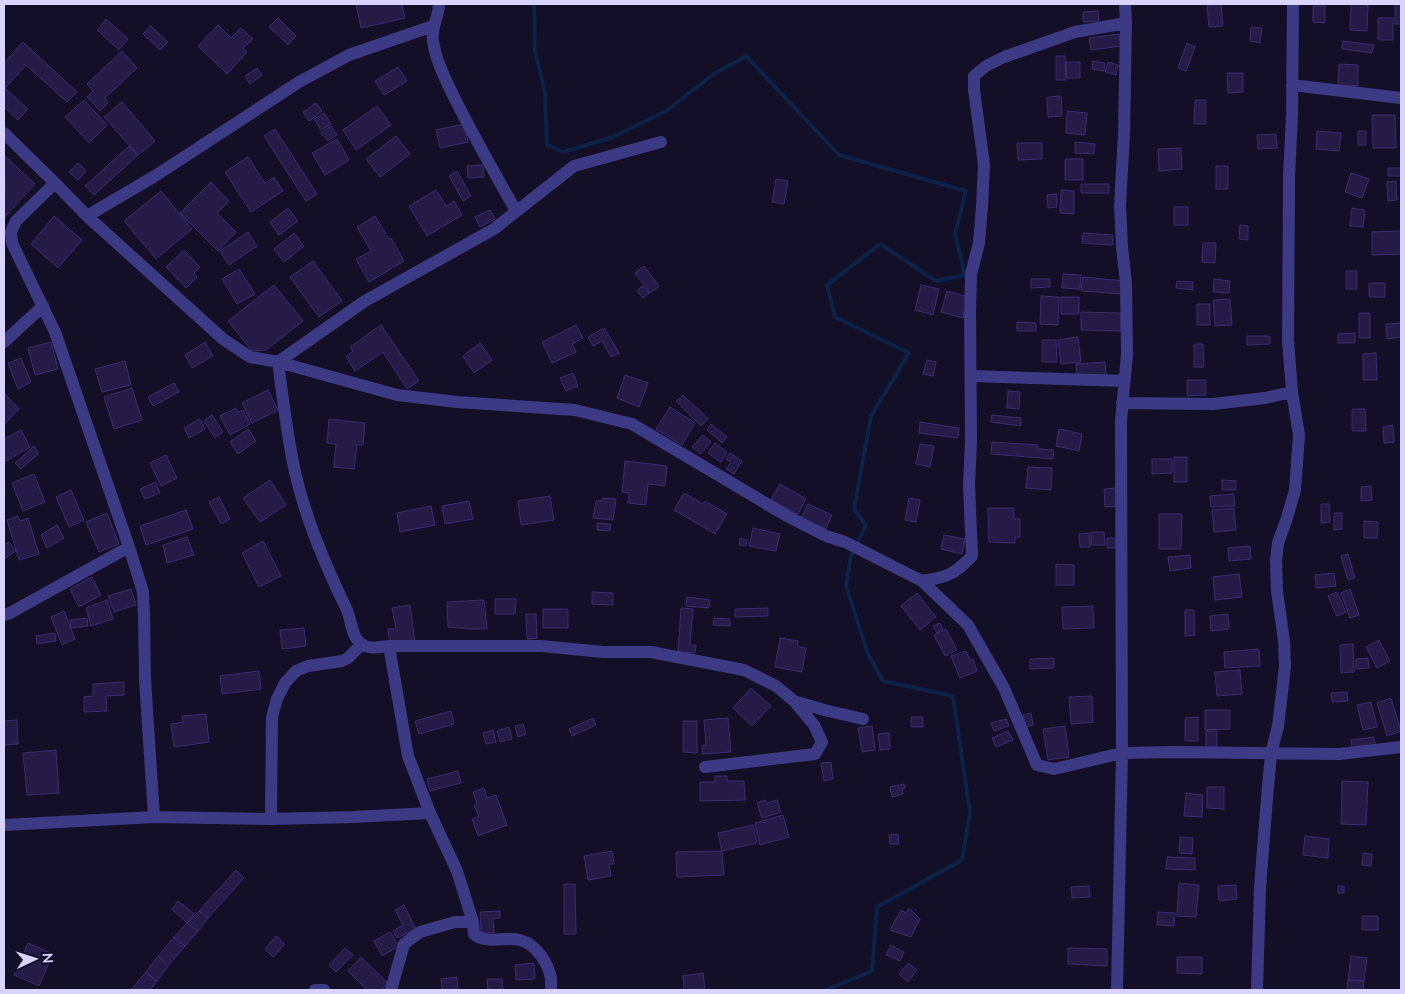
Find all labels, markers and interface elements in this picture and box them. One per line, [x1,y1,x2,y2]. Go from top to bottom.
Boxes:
north arrow [10,934,60,984]
text: N [38,952,57,964]

